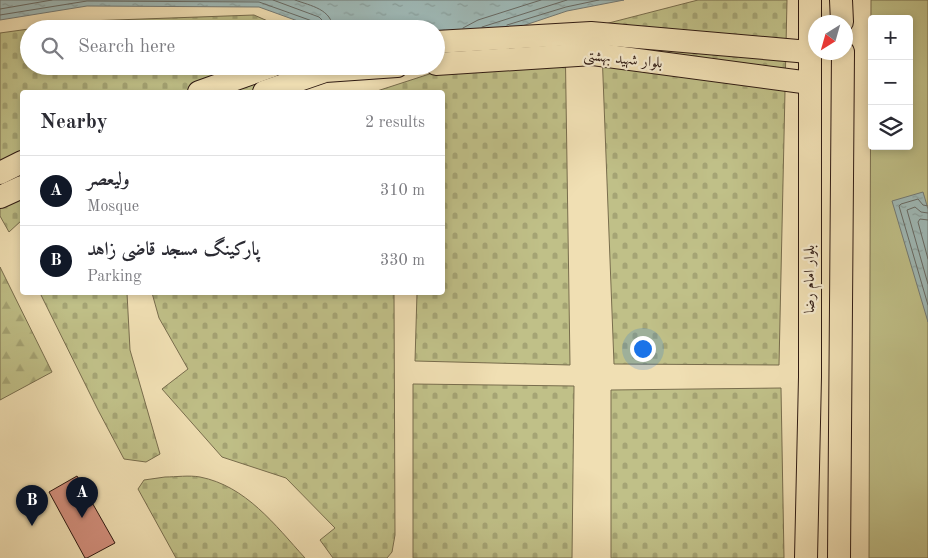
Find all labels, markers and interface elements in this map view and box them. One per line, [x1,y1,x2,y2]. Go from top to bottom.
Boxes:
north arrow [808,15,853,60]
map controls [868,15,913,150]
button: + [868,15,913,60]
search box [20,20,445,75]
icon: search [38,34,66,62]
text: Search here [78,38,175,57]
street label: بلوار شهید بهشتی [583,48,663,74]
button: − [868,60,913,105]
button: layers [868,105,913,150]
text: Nearby [40,112,108,133]
text: 2 results [365,115,425,131]
text: ولیعصر [87,171,130,190]
text: A [50,183,62,199]
text: 310 m [380,183,425,199]
text: Mosque [87,199,139,215]
text: پارکینگ مسجد قاضی زاهد [87,241,260,260]
street label: بلوار امام رضا [803,245,822,313]
text: B [50,253,62,269]
text: 330 m [380,253,425,269]
text: Parking [87,269,142,285]
your location [630,336,656,362]
pin: A [66,477,98,518]
pin: B [16,485,48,526]

